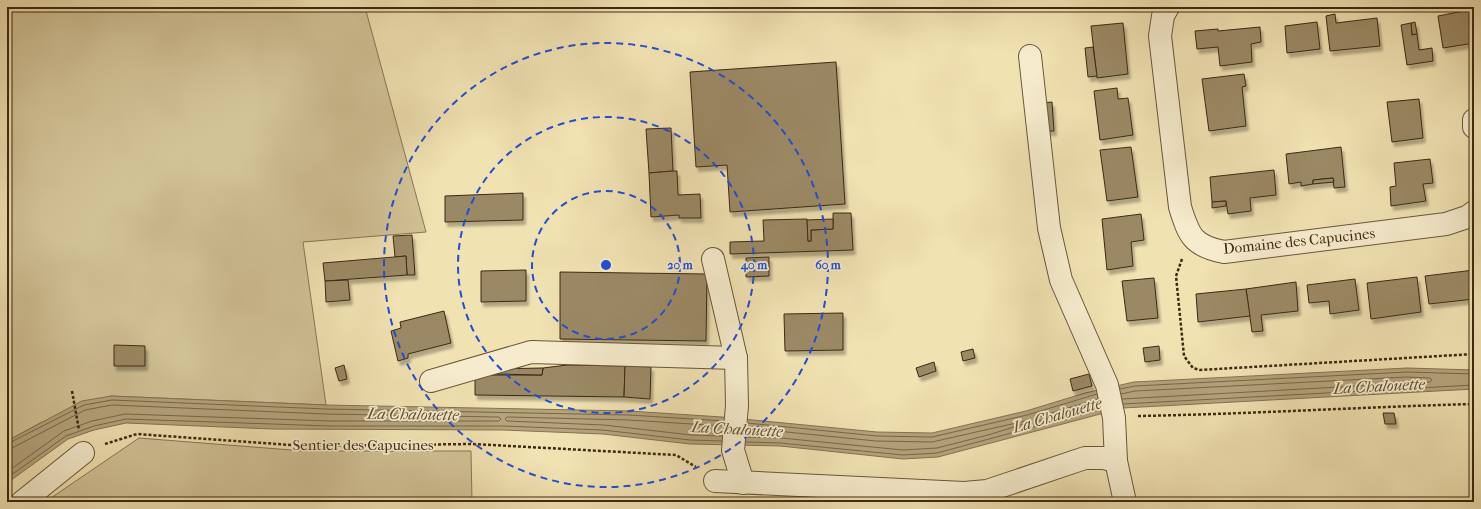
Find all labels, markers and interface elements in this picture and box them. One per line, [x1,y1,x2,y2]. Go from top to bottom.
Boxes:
street label: Domaine des Capucines [1222,224,1376,258]
centre of rings [599,258,613,272]
text: 20 m [667,258,694,272]
text: 40 m [740,258,768,273]
text: 60 m [815,258,842,272]
water label: La Chalouette [1332,374,1426,398]
water label: La Chalouette [1009,393,1104,437]
water label: La Chalouette [366,404,460,424]
water label: La Chalouette [690,417,784,441]
street label: Sentier des Capucines [293,436,434,454]

